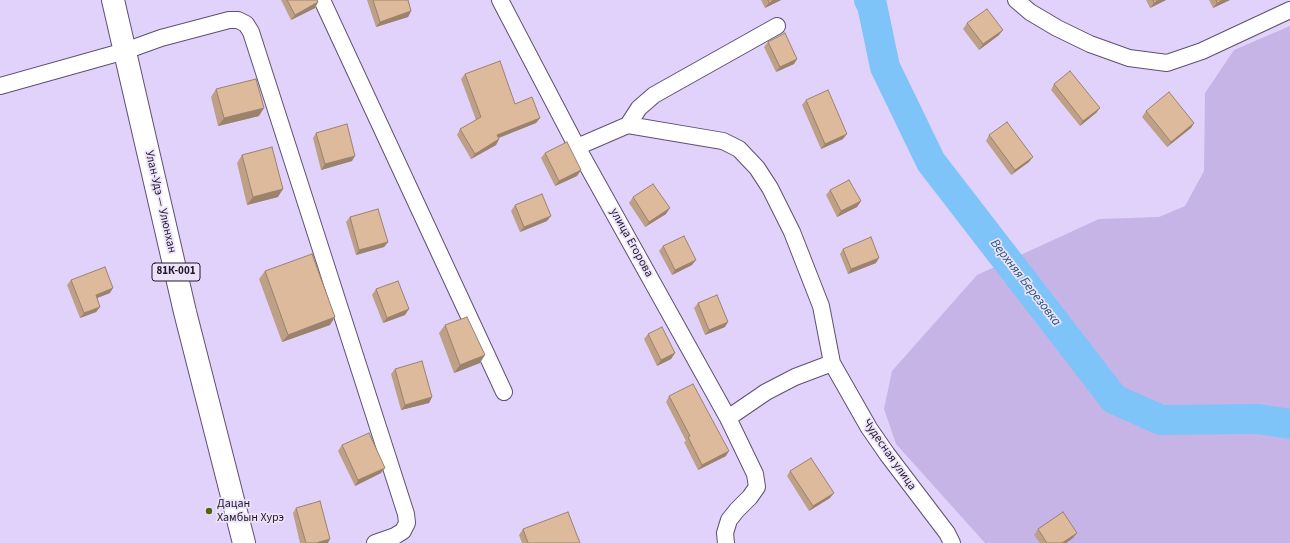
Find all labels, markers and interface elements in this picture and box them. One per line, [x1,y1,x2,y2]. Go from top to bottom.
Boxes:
street label: Улан-Удэ — Улюнхан [141,149,179,255]
street label: улица Егорова [606,206,656,280]
water label: Верхняя Березовка [986,237,1064,329]
road number: 81К-001 [152,263,200,281]
street label: Чудесная улица [859,417,919,493]
place label: Дацан Хамбын Хурэ [217,497,284,525]
marker: Дацан Хамбын Хурэ [204,506,214,516]

